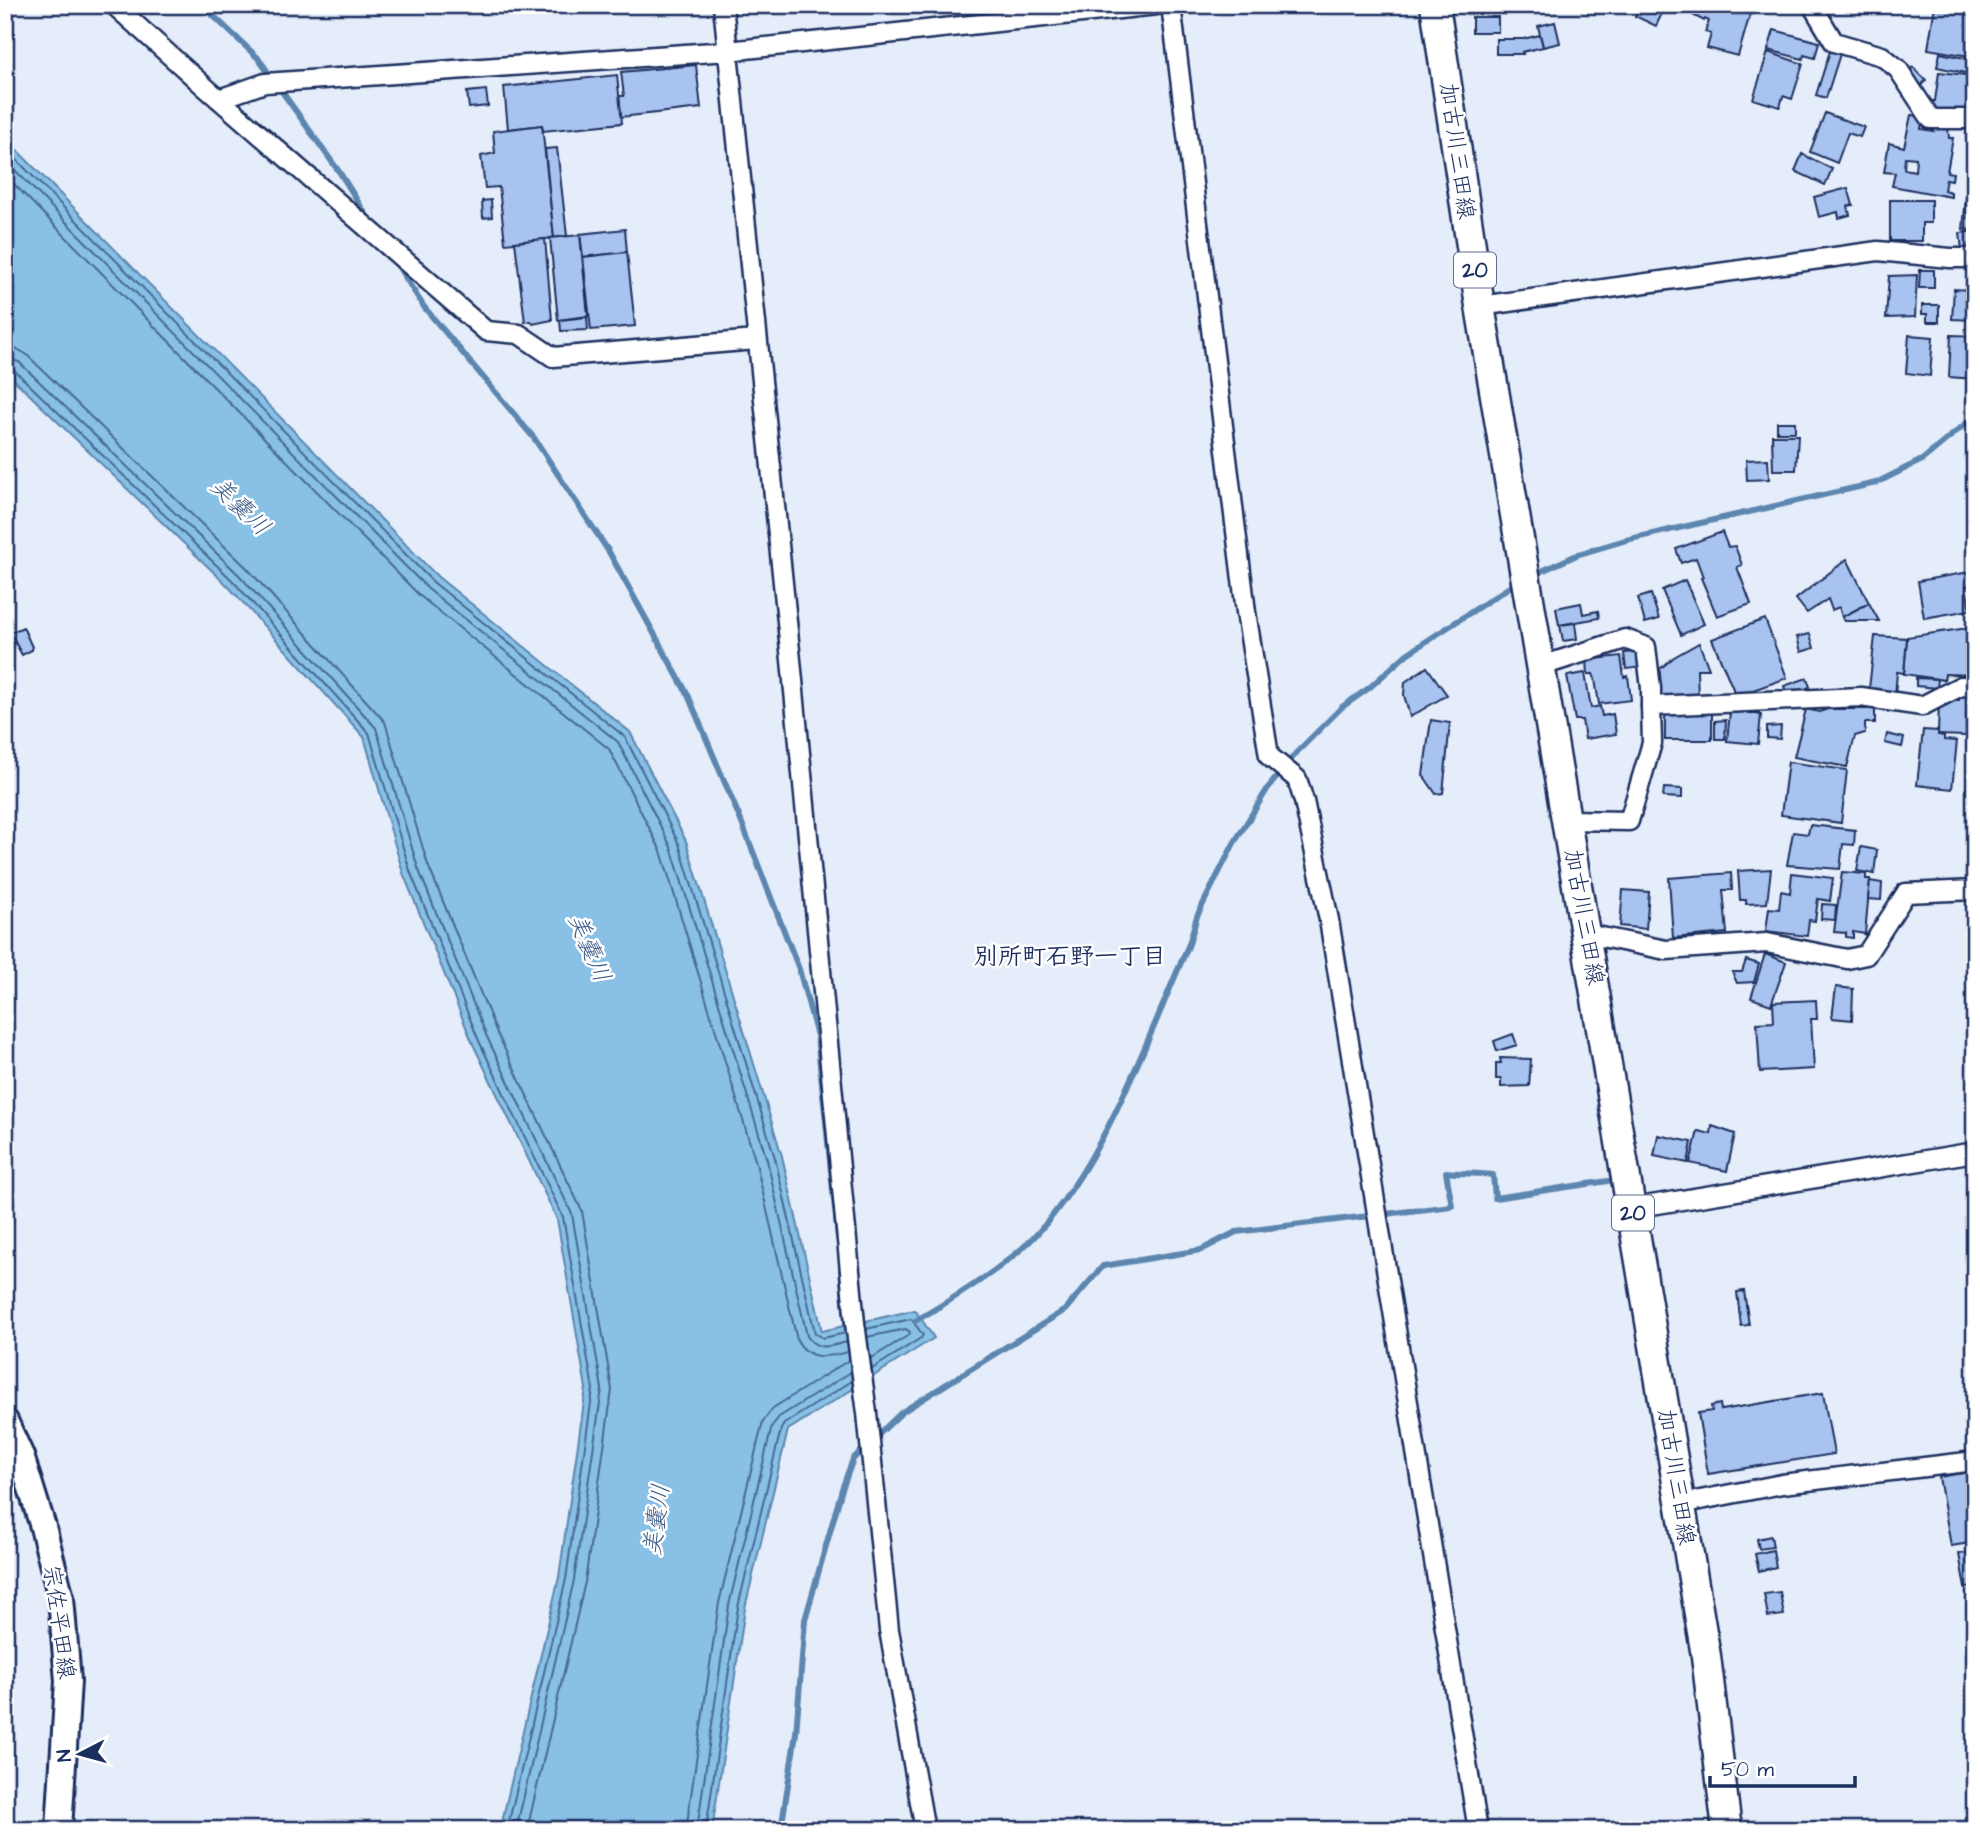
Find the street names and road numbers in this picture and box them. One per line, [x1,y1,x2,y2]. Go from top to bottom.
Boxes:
street label: 加古川三田線 [1432,80,1482,222]
road number: 20 [1454,252,1496,288]
street label: 加古川三田線 [1556,846,1612,988]
road number: 20 [1612,1196,1654,1230]
street label: 加古川三田線 [1649,1406,1703,1548]
street label: 宗佐平田線 [35,1563,83,1681]

